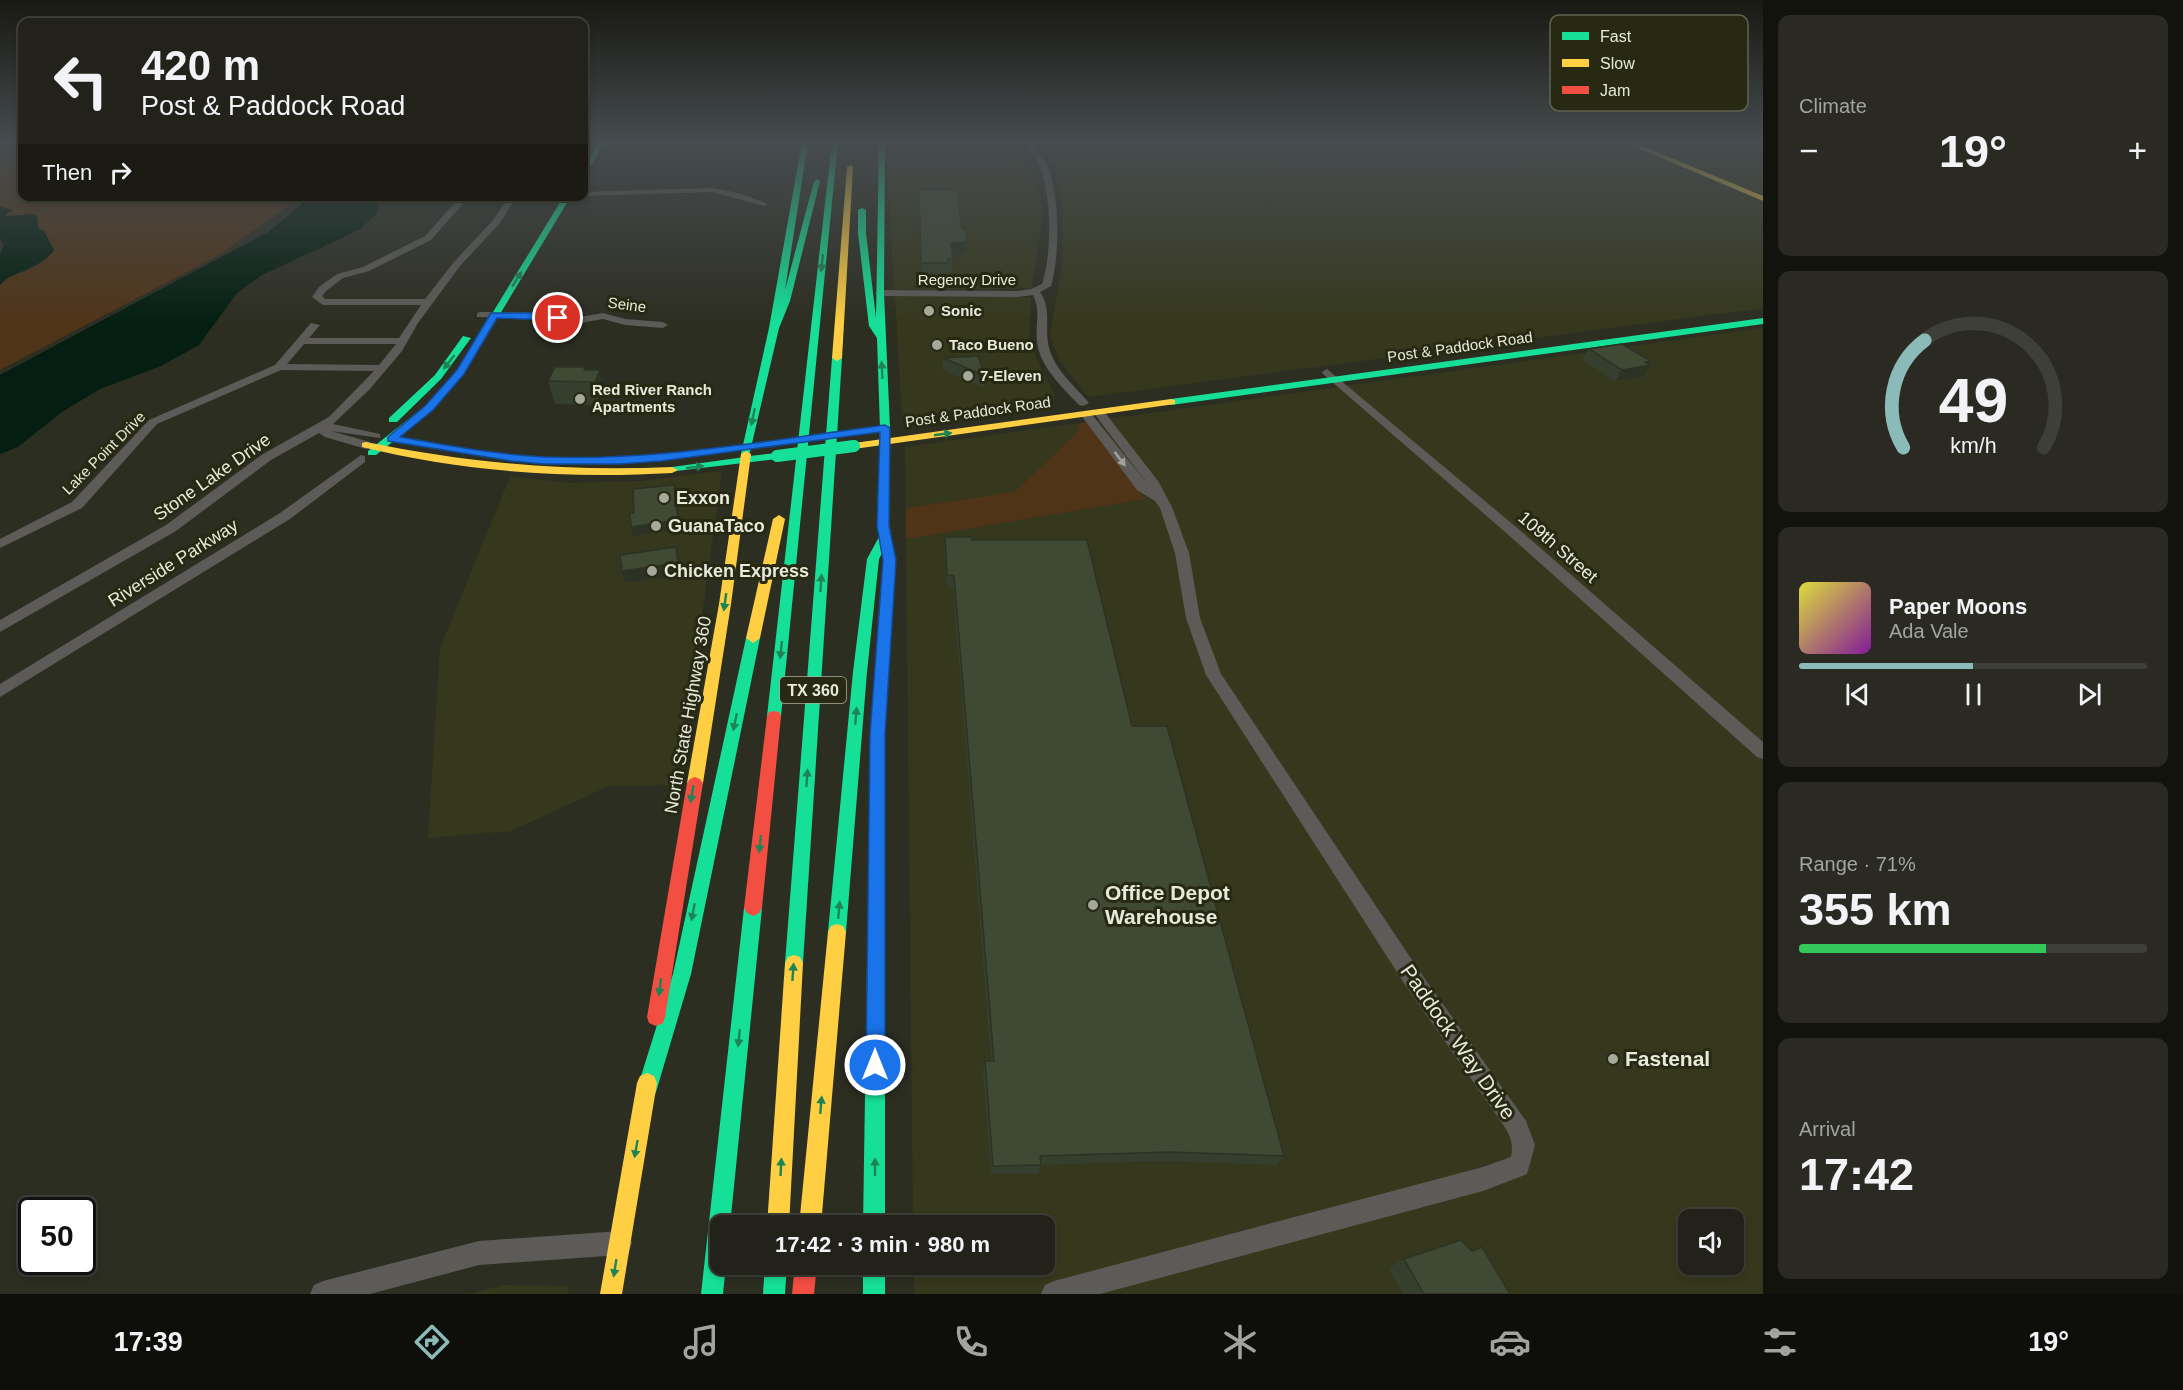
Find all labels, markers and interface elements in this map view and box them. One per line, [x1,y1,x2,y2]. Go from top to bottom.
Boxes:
legend [1550,15,1748,111]
text: Fast [1600,28,1632,45]
icon: left [42,42,120,120]
text: 420 m [141,42,260,89]
text: Slow [1600,55,1635,72]
text: Jam [1600,82,1630,99]
text: Post & Paddock Road [141,91,405,121]
text: Climate [1799,95,1867,117]
text: 19° [1939,126,2007,177]
text: − [1799,132,1818,169]
text: + [2128,132,2147,169]
icon: right [104,156,137,189]
text: Then [42,160,92,185]
one-way arrow [817,254,827,273]
one-way arrow [511,271,522,287]
street label: Regency Drive [918,271,1016,288]
pin [532,292,583,343]
street label: Seine [607,294,647,315]
icon: arrive [541,301,574,334]
place label: Sonic [941,302,982,319]
marker: Sonic [922,304,936,318]
street label: Post & Paddock Road [1386,328,1534,365]
place label: Taco Bueno [949,336,1034,353]
marker: Taco Bueno [930,338,944,352]
one-way arrow [443,355,455,370]
one-way arrow [878,361,887,380]
text: 49 [1938,366,2008,435]
place label: 7-Eleven [980,367,1042,384]
marker: 7-Eleven [961,369,975,383]
place label: Red River Ranch Apartments [592,381,712,415]
marker: Red River Ranch Apartments [573,392,587,406]
street label: Post & Paddock Road [904,393,1052,430]
street label: Lake Point Drive [59,408,149,498]
one-way arrow [748,408,757,427]
street label: Stone Lake Drive [150,429,274,525]
one-way arrow [934,429,953,438]
text: km/h [1950,435,1996,459]
one-way arrow [1114,450,1126,466]
one-way arrow [685,462,704,472]
place label: Exxon [676,488,730,508]
marker: Exxon [657,491,671,505]
street label: 109th Street [1514,507,1602,587]
street label: Riverside Parkway [105,515,241,611]
place label: GuanaTaco [668,516,765,536]
marker: GuanaTaco [649,519,663,533]
place label: Chicken Express [664,561,809,581]
marker: Chicken Express [645,564,659,578]
one-way arrow [816,574,825,593]
one-way arrow [720,593,729,612]
text: Paper Moons [1889,594,2027,619]
street label: North State Highway 360 [661,615,715,815]
text: Ada Vale [1889,620,1969,642]
one-way arrow [776,641,786,660]
road number: TX 360 [780,677,846,703]
icon: previous [1841,678,1874,711]
icon: pause [1957,678,1990,711]
icon: next [2073,678,2106,711]
one-way arrow [851,707,861,726]
one-way arrow [730,712,739,731]
one-way arrow [802,768,812,787]
one-way arrow [687,785,696,804]
one-way arrow [755,834,765,853]
text: Range · 71% [1799,853,1916,875]
place label: Office Depot Warehouse [1105,881,1230,928]
text: 355 km [1799,884,1952,935]
marker: Office Depot Warehouse [1086,898,1100,912]
one-way arrow [834,901,843,920]
one-way arrow [689,903,698,922]
street label: Paddock Way Drive [1396,960,1520,1124]
one-way arrow [789,963,798,982]
one-way arrow [655,977,664,996]
one-way arrow [735,1028,744,1047]
position arrow [843,1033,907,1097]
place label: Fastenal [1625,1047,1710,1070]
marker: Fastenal [1606,1052,1620,1066]
one-way arrow [816,1095,826,1114]
text: Arrival [1799,1118,1856,1140]
one-way arrow [631,1140,640,1159]
text: 17:42 [1799,1149,1914,1200]
one-way arrow [777,1158,786,1177]
one-way arrow [870,1158,880,1177]
speed limit sign: 50 [18,1197,96,1275]
map controls [1678,1209,1744,1275]
button: sound [1678,1209,1744,1275]
text: 17:42 · 3 min · 980 m [775,1232,990,1257]
one-way arrow [611,1259,620,1278]
icon: directions [411,1321,453,1363]
icon: music [680,1321,722,1363]
icon: phone [950,1321,992,1363]
icon: climate [1219,1321,1261,1363]
icon: car [1489,1321,1531,1363]
icon: filters [1759,1321,1801,1363]
text: 17:39 [114,1327,183,1357]
text: 19° [2028,1327,2069,1357]

